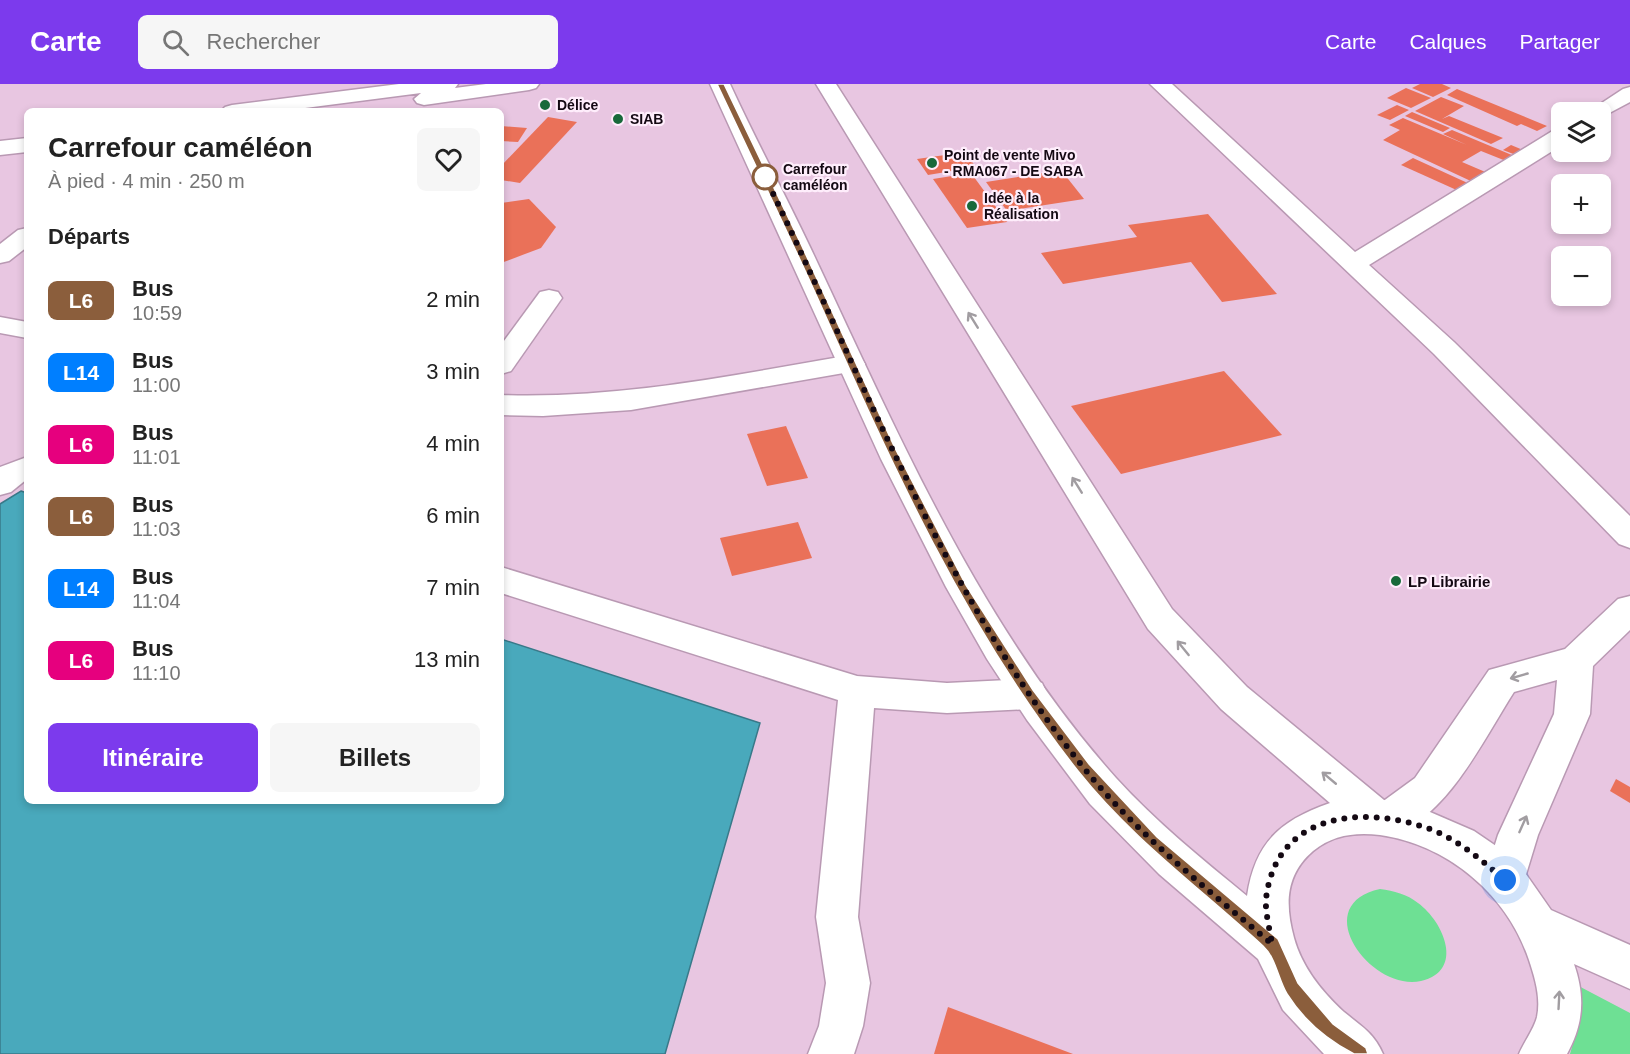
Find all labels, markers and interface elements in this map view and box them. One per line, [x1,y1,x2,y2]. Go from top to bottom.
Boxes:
search box [138,15,558,69]
text: Carte [30,26,102,57]
icon: search [159,26,192,59]
text: Rechercher [207,29,320,54]
text: Carte [1325,30,1376,53]
text: Calques [1409,30,1486,53]
text: Partager [1519,30,1600,53]
place label: Délice [557,97,598,113]
marker: Délice [538,98,552,112]
map controls [1551,102,1611,306]
button: layers [1551,102,1611,162]
place label: SIAB [630,111,663,127]
marker: SIAB [611,112,625,126]
button: heart [417,128,480,191]
text: Carrefour caméléon [48,132,313,163]
place label: Point de vente Mivo - RMA067 - DE SABA [944,147,1083,179]
marker: Point de vente Mivo - RMA067 - DE SABA [925,156,939,170]
place label: Carrefour caméléon [783,161,848,193]
marker: Carrefour caméléon [752,164,778,190]
text: À pied · 4 min · 250 m [48,170,245,192]
button: + [1551,174,1611,234]
place label: Idée à la Réalisation [984,190,1059,222]
marker: Idée à la Réalisation [965,199,979,213]
text: Départs [48,224,130,249]
button: − [1551,246,1611,306]
text: Bus [132,276,174,301]
text: 2 min [426,287,480,312]
text: L6 [69,289,93,312]
text: 10:59 [132,302,182,324]
one-way arrow [967,312,979,329]
text: Bus [132,348,174,373]
text: 3 min [426,359,480,384]
text: L14 [63,361,99,384]
text: 11:00 [132,374,181,396]
text: Bus [132,420,174,445]
text: 4 min [426,431,480,456]
text: L6 [69,433,93,456]
text: 11:01 [132,446,181,468]
one-way arrow [1070,477,1082,494]
text: Bus [132,492,174,517]
text: 6 min [426,503,480,528]
text: L6 [69,505,93,528]
text: 11:03 [132,518,181,540]
text: Bus [132,564,174,589]
place label: LP Librairie [1408,573,1490,590]
marker: LP Librairie [1389,574,1403,588]
text: 7 min [426,575,480,600]
text: L14 [63,577,99,600]
text: 11:04 [132,590,181,612]
text: Bus [132,636,174,661]
one-way arrow [1176,641,1190,656]
text: 13 min [414,647,480,672]
text: L6 [69,649,93,672]
text: 11:10 [132,662,181,684]
one-way arrow [1510,671,1529,682]
button: Itinéraire [48,723,258,792]
button: Billets [270,723,480,792]
one-way arrow [1321,771,1337,784]
one-way arrow [1517,816,1529,834]
your location [1490,865,1520,895]
one-way arrow [1553,990,1564,1010]

